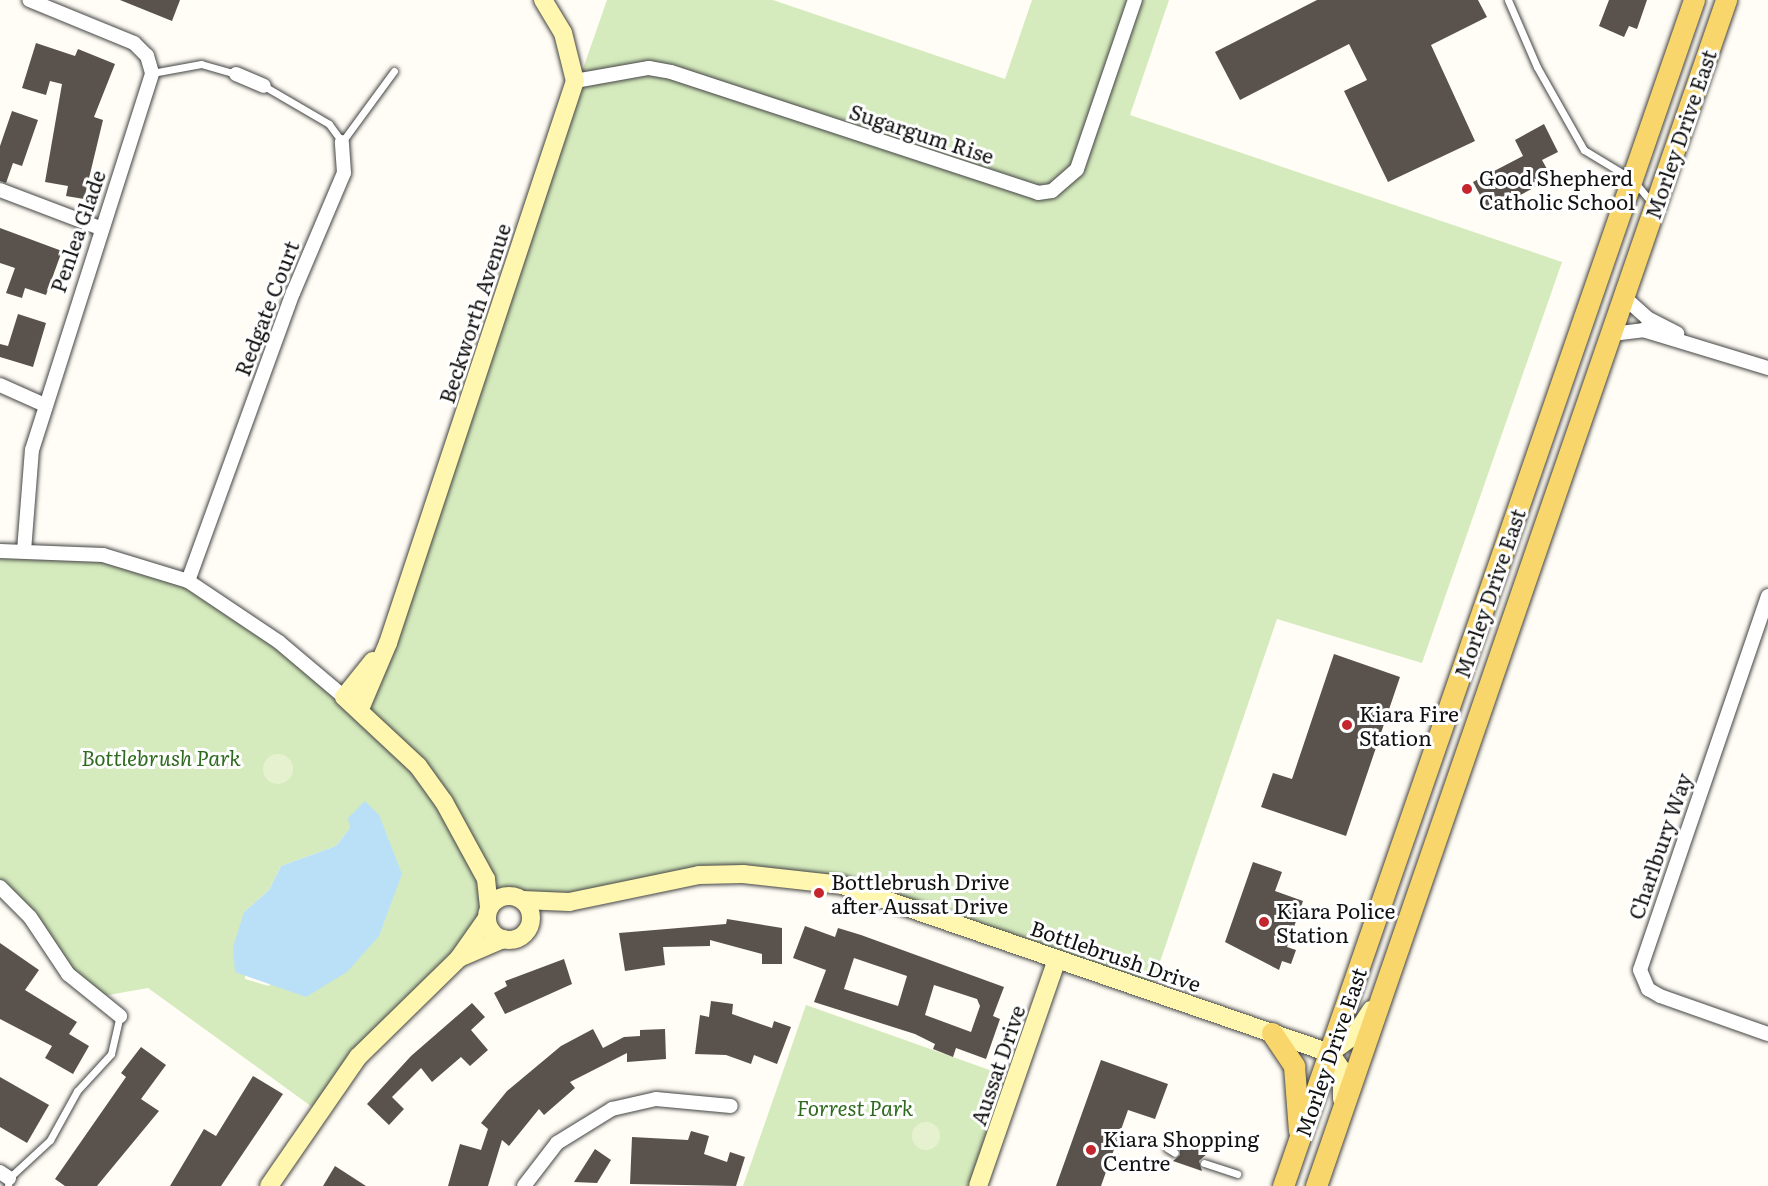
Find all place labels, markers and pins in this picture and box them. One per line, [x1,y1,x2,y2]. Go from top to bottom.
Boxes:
place label: Good Shepherd Catholic School [1479,164,1635,214]
marker: Good Shepherd Catholic School [1460,182,1474,196]
place label: Kiara Fire Station [1359,700,1459,750]
marker: Kiara Fire Station [1340,718,1354,732]
place label: Bottlebrush Drive after Aussat Drive [831,868,1009,918]
marker: Bottlebrush Drive after Aussat Drive [812,886,826,900]
place label: Kiara Police Station [1276,897,1395,947]
marker: Kiara Police Station [1257,915,1271,929]
place label: Kiara Shopping Centre [1103,1125,1259,1175]
marker: Kiara Shopping Centre [1084,1143,1098,1157]

